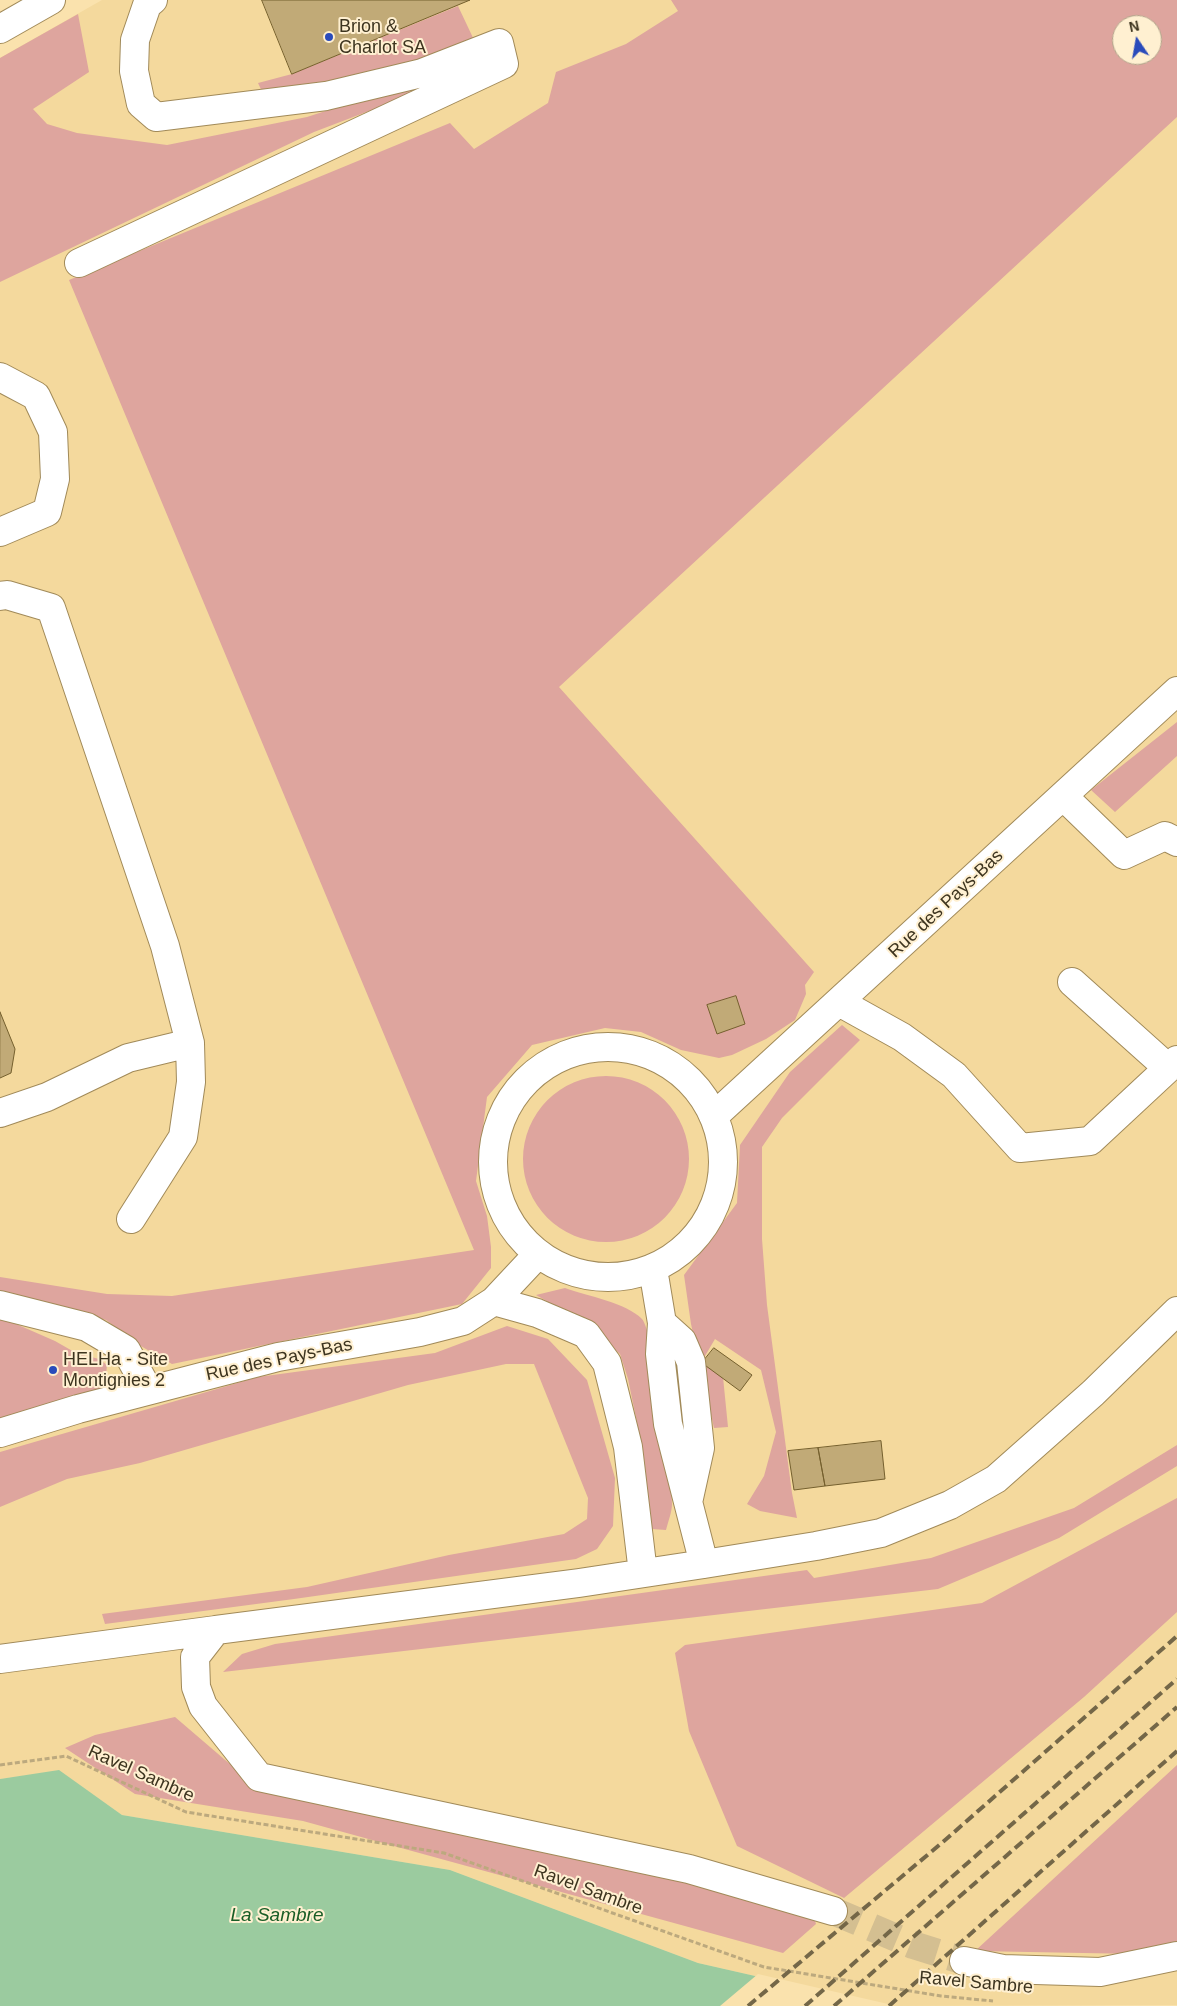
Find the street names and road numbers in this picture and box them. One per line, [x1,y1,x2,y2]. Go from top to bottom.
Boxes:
street label: Rue des Pays-Bas [884,845,1008,963]
street label: Rue des Pays-Bas [204,1334,354,1386]
street label: Ravel Sambre [85,1741,197,1807]
street label: Ravel Sambre [531,1860,645,1920]
street label: Ravel Sambre [918,1967,1034,1999]

